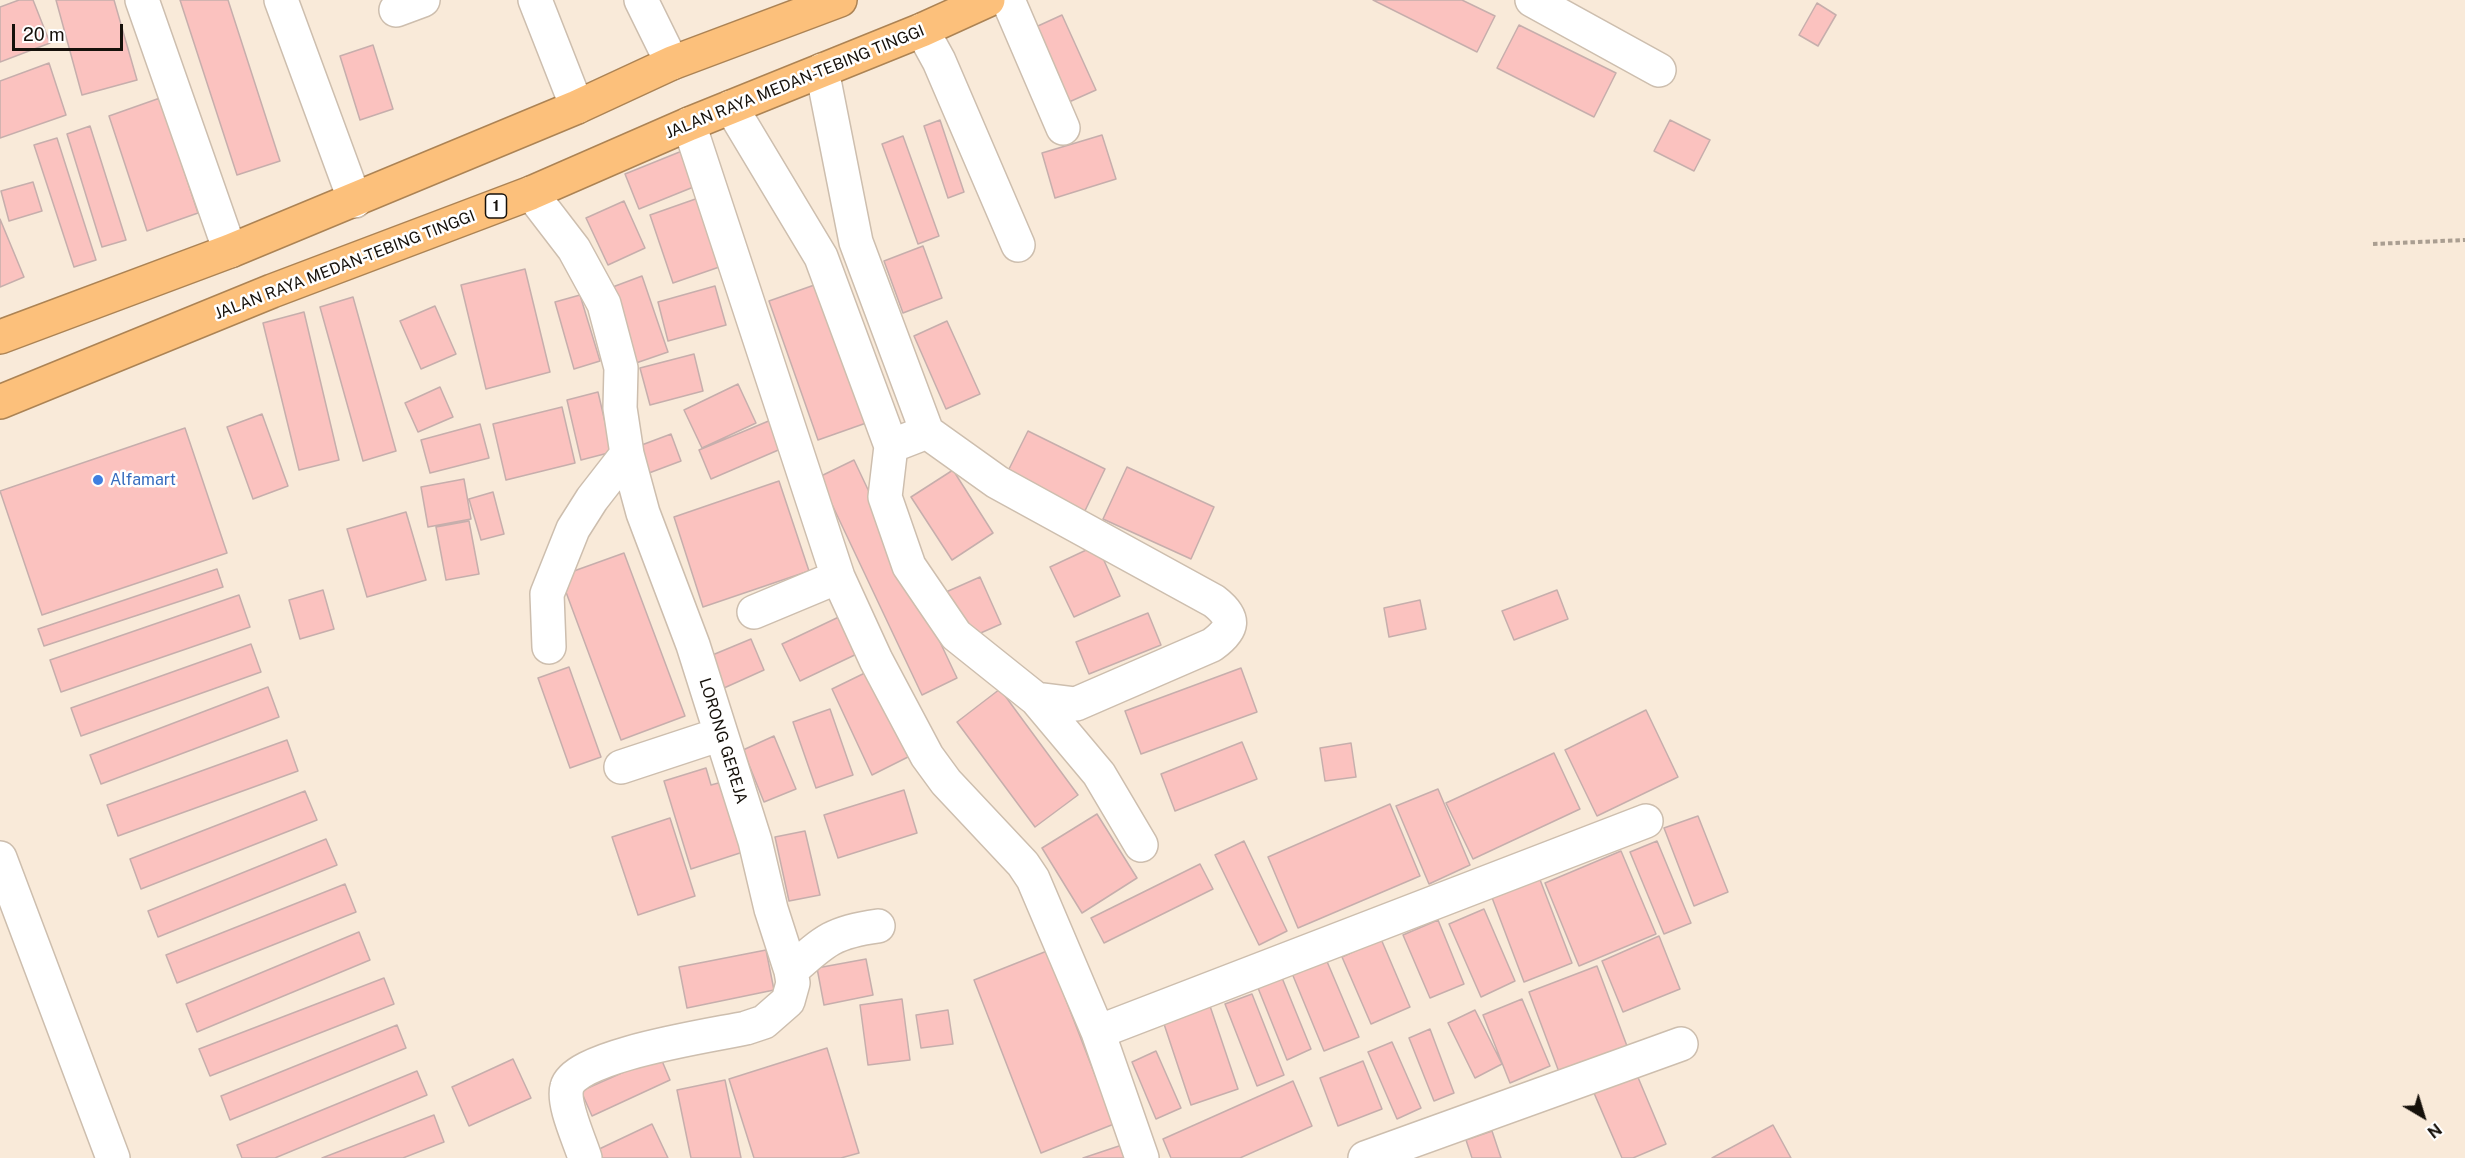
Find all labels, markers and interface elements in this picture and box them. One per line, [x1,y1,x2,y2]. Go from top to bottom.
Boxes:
scale bar [15,12,126,50]
street label: JALAN RAYA MEDAN-TEBING TINGGI [663,21,927,143]
text: 20 m [23,24,65,45]
road number: 1 [486,194,506,218]
street label: JALAN RAYA MEDAN-TEBING TINGGI [212,206,478,324]
place label: Alfamart [110,470,176,490]
marker: Alfamart [91,473,105,487]
street label: LORONG GEREJA [695,676,751,806]
north arrow [2393,1086,2453,1146]
text: N [2424,1119,2445,1142]

